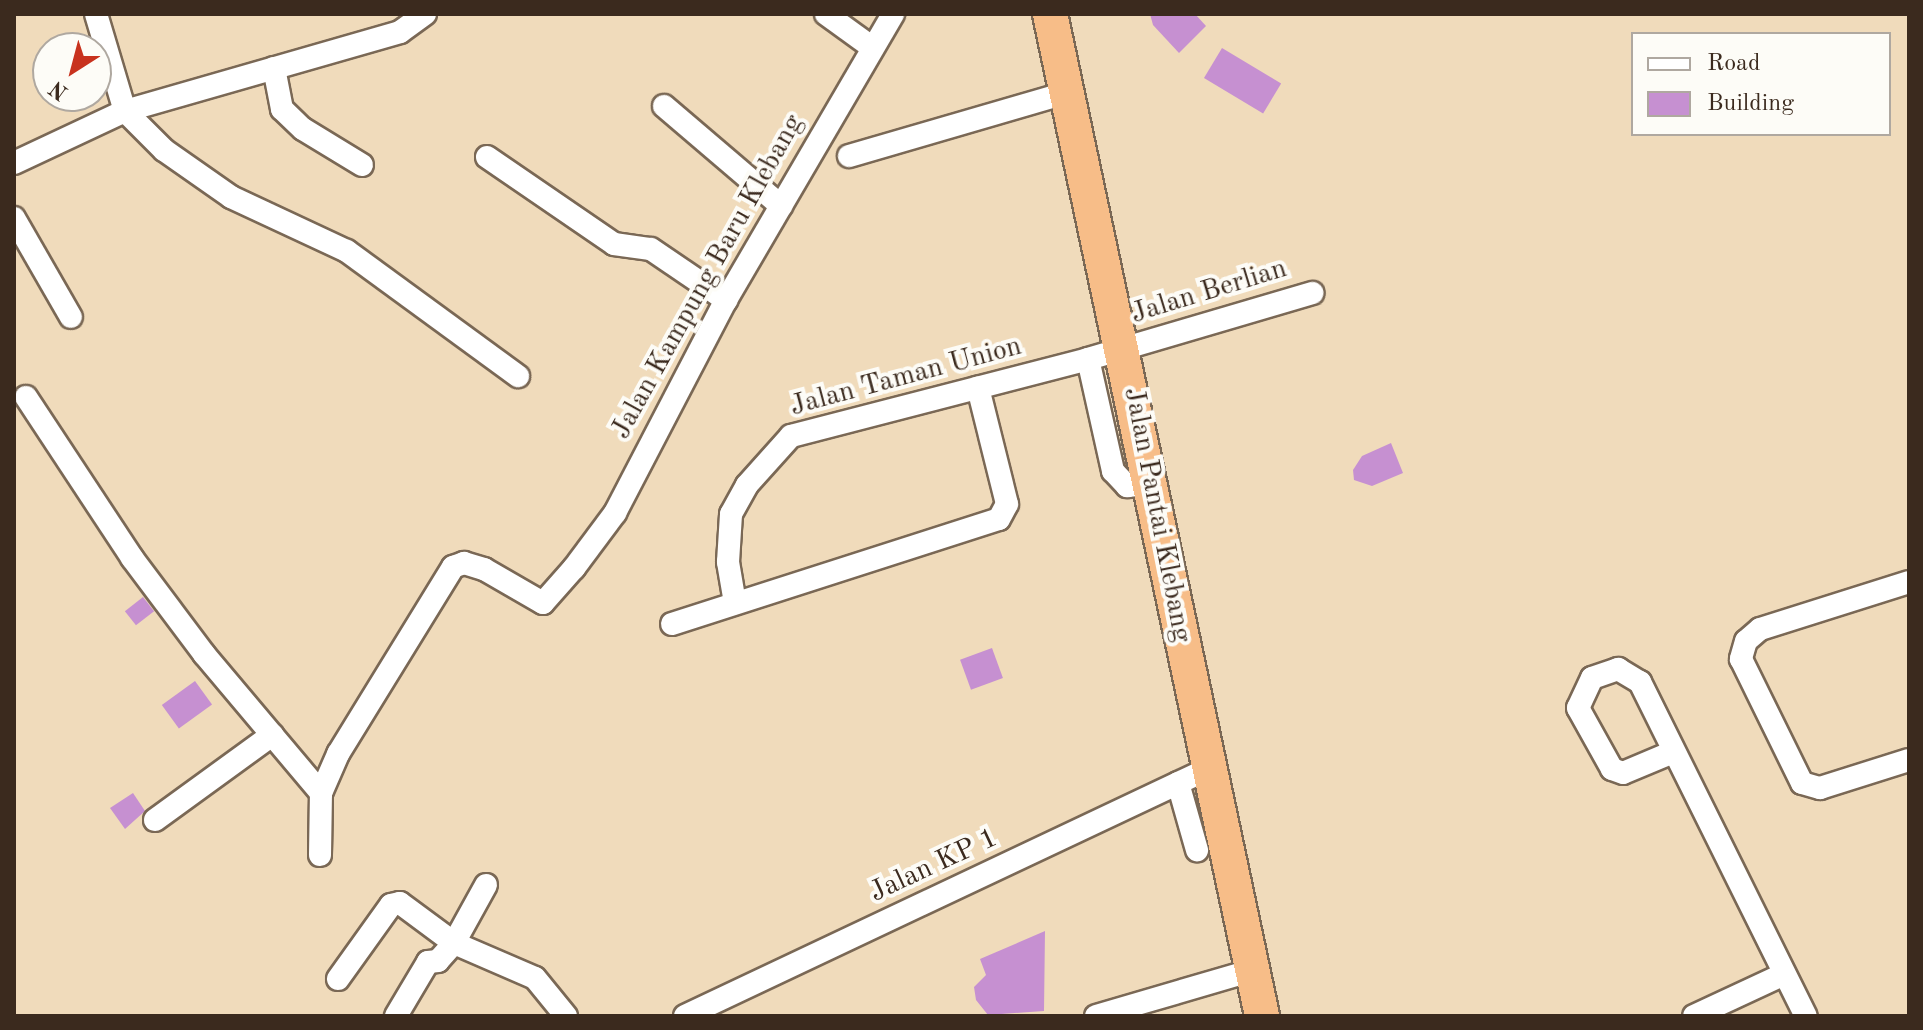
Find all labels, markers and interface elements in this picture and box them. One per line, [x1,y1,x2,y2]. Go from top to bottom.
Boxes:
north arrow [32,32,112,112]
legend [1631,32,1891,136]
text: Road [1707,52,1760,76]
text: N [46,76,72,104]
text: Building [1707,92,1794,116]
street label: Jalan Kampung Baru Klebang [605,109,811,445]
street label: Jalan Berlian [1127,252,1291,332]
street label: Jalan Taman Union [787,330,1025,424]
street label: Jalan Pantai Klebang [1116,385,1198,645]
street label: Jalan KP 1 [865,822,1003,910]

